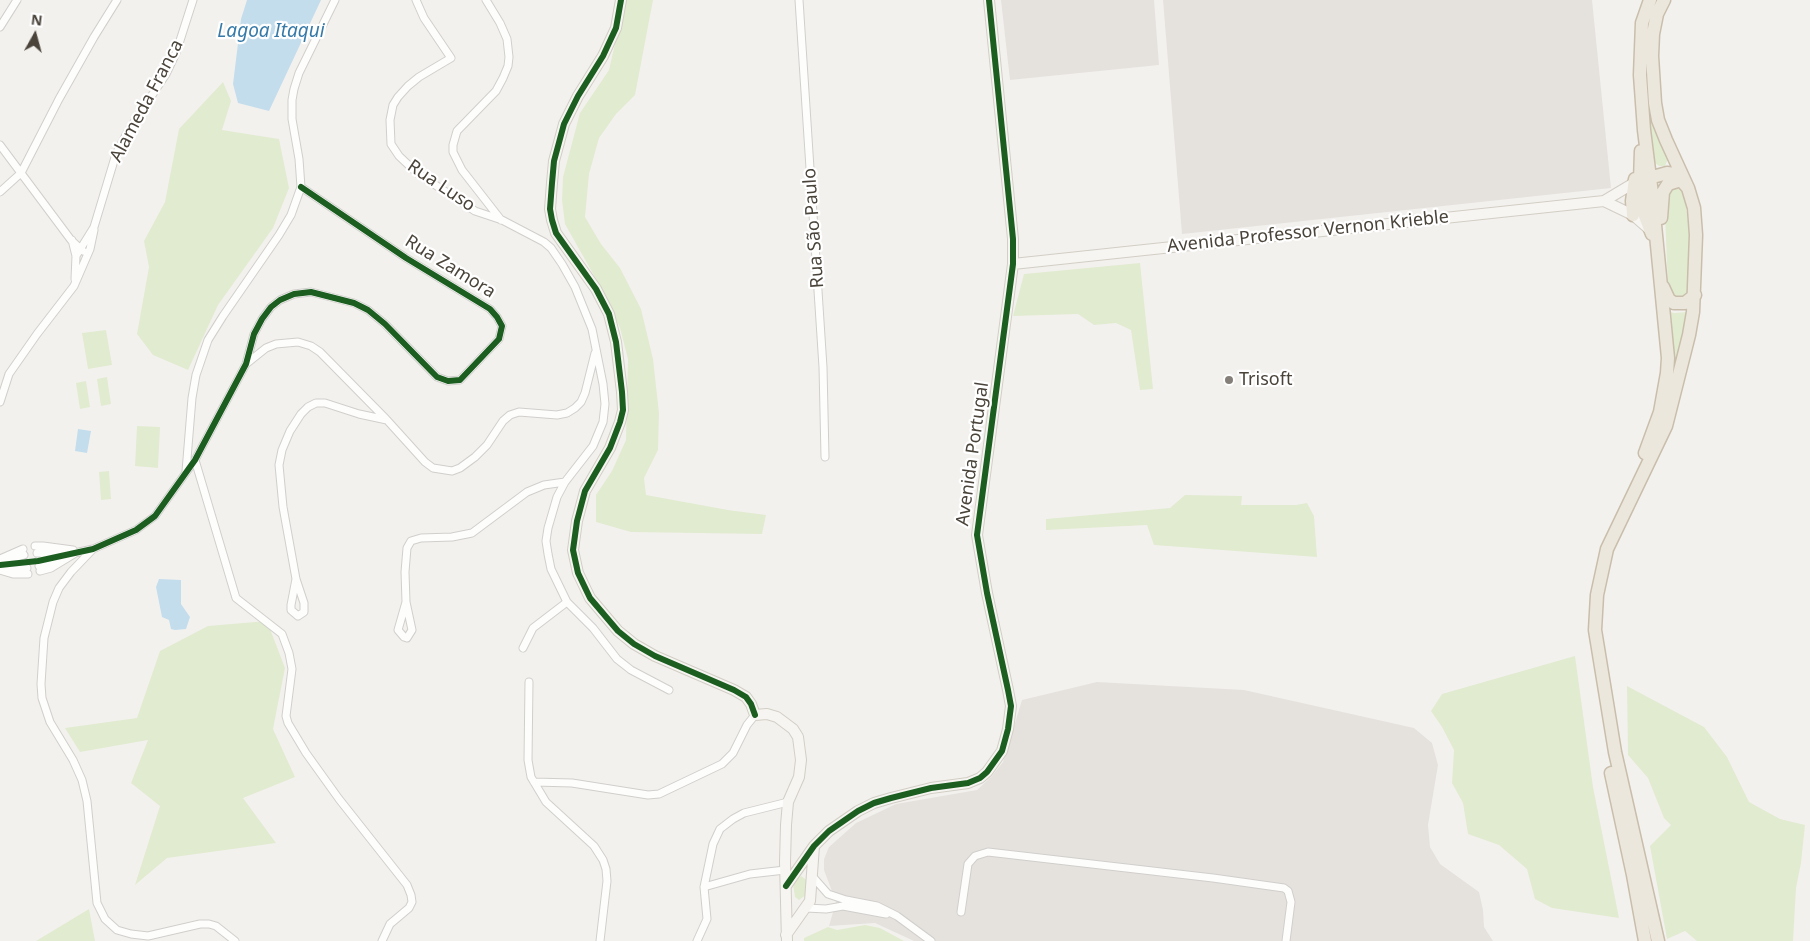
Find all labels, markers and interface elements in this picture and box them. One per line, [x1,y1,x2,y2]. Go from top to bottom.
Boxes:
text: N [30,9,44,30]
north arrow [10,10,60,60]
water label: Lagoa Itaqui [217,21,325,43]
street label: Alameda Franca [106,36,188,166]
street label: Rua Luso [403,155,479,217]
street label: Rua São Paulo [799,167,829,289]
street label: Avenida Professor Vernon Krieble [1166,206,1450,258]
street label: Rua Zamora [401,231,499,303]
place label: Trisoft [1239,369,1292,391]
marker: Trisoft [1223,374,1235,386]
street label: Avenida Portugal [952,381,994,527]

